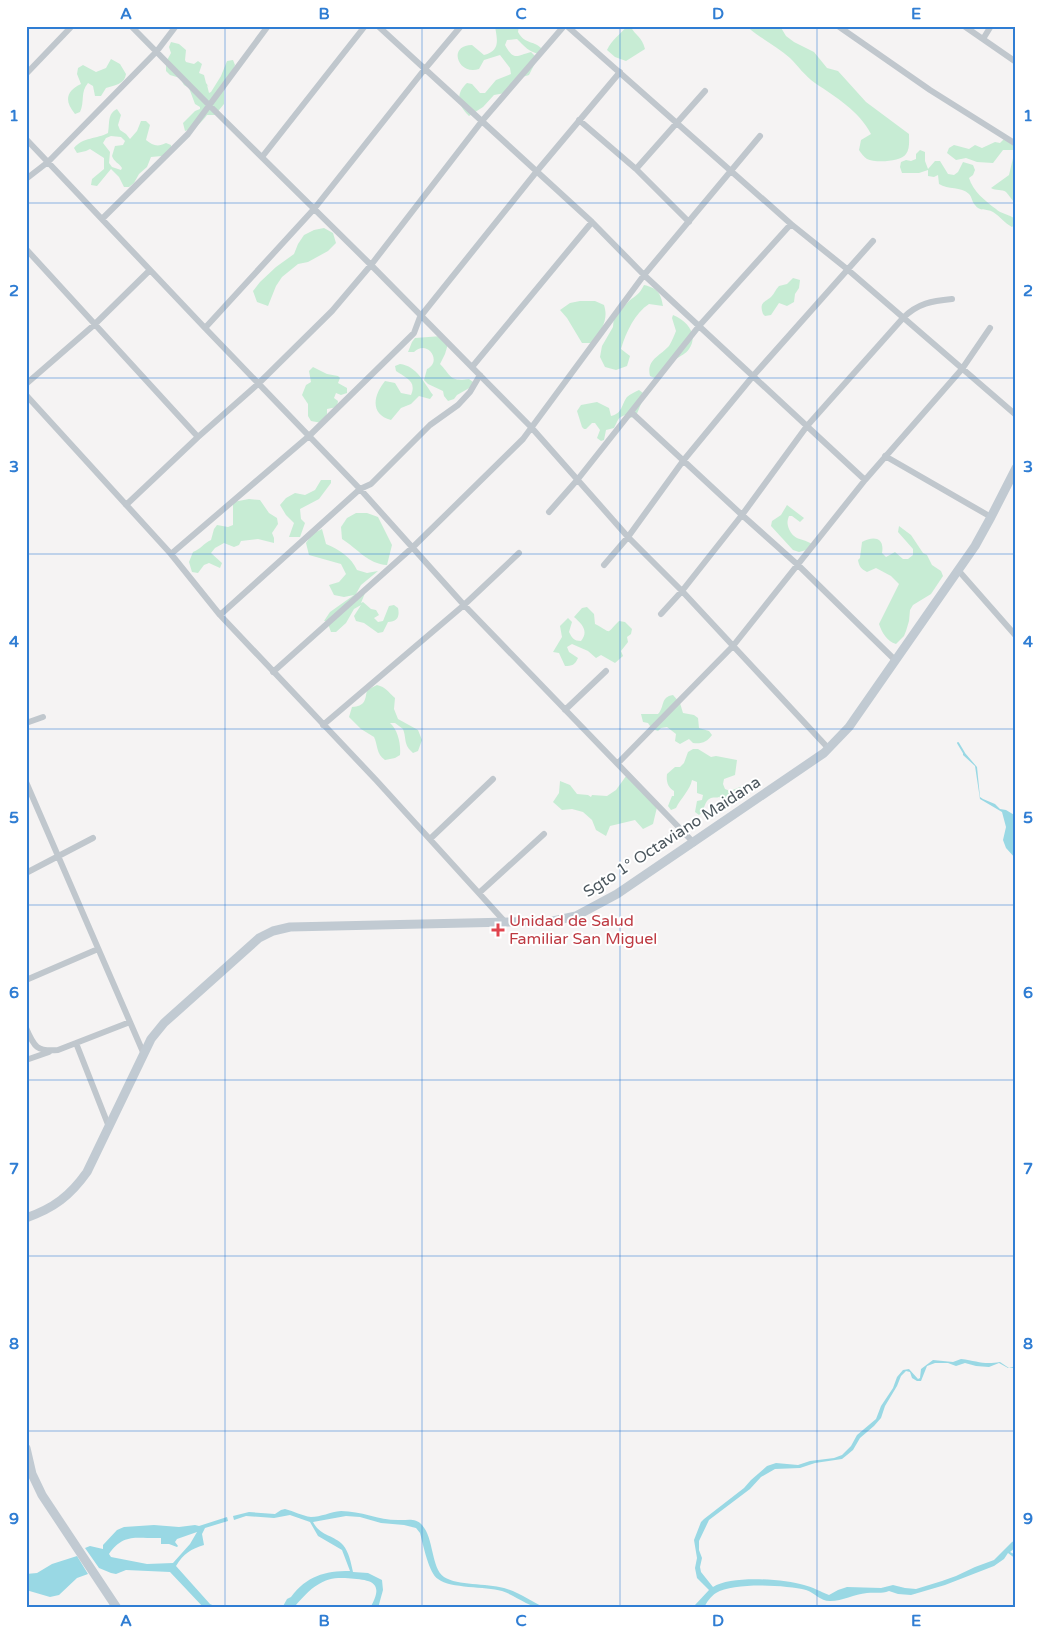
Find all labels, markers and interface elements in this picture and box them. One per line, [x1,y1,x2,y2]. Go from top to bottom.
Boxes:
text: A [120,4,132,24]
text: B [318,4,330,24]
text: C [515,4,527,24]
text: D [712,4,724,24]
text: E [911,4,921,24]
text: 1 [9,106,19,126]
text: 1 [1023,106,1033,126]
text: 2 [9,281,19,301]
text: 2 [1023,281,1033,301]
text: 3 [9,457,19,477]
text: 3 [1023,457,1033,477]
text: 4 [9,632,19,652]
text: 4 [1023,632,1033,652]
street label: Sgto 1° Octaviano Maidana [579,772,765,902]
text: 5 [9,808,19,828]
text: 5 [1023,808,1033,828]
place label: Unidad de Salud Familiar San Miguel [509,911,657,949]
marker: Unidad de Salud Familiar San Miguel [491,923,505,937]
text: 6 [9,983,19,1003]
text: 6 [1023,983,1033,1003]
text: 7 [9,1159,19,1179]
text: 7 [1023,1159,1033,1179]
text: 8 [9,1334,19,1354]
text: 8 [1023,1334,1033,1354]
text: 9 [9,1509,19,1529]
text: 9 [1023,1509,1033,1529]
text: A [120,1611,132,1631]
text: B [318,1611,330,1631]
text: C [515,1611,527,1631]
text: D [712,1611,724,1631]
text: E [911,1611,921,1631]

